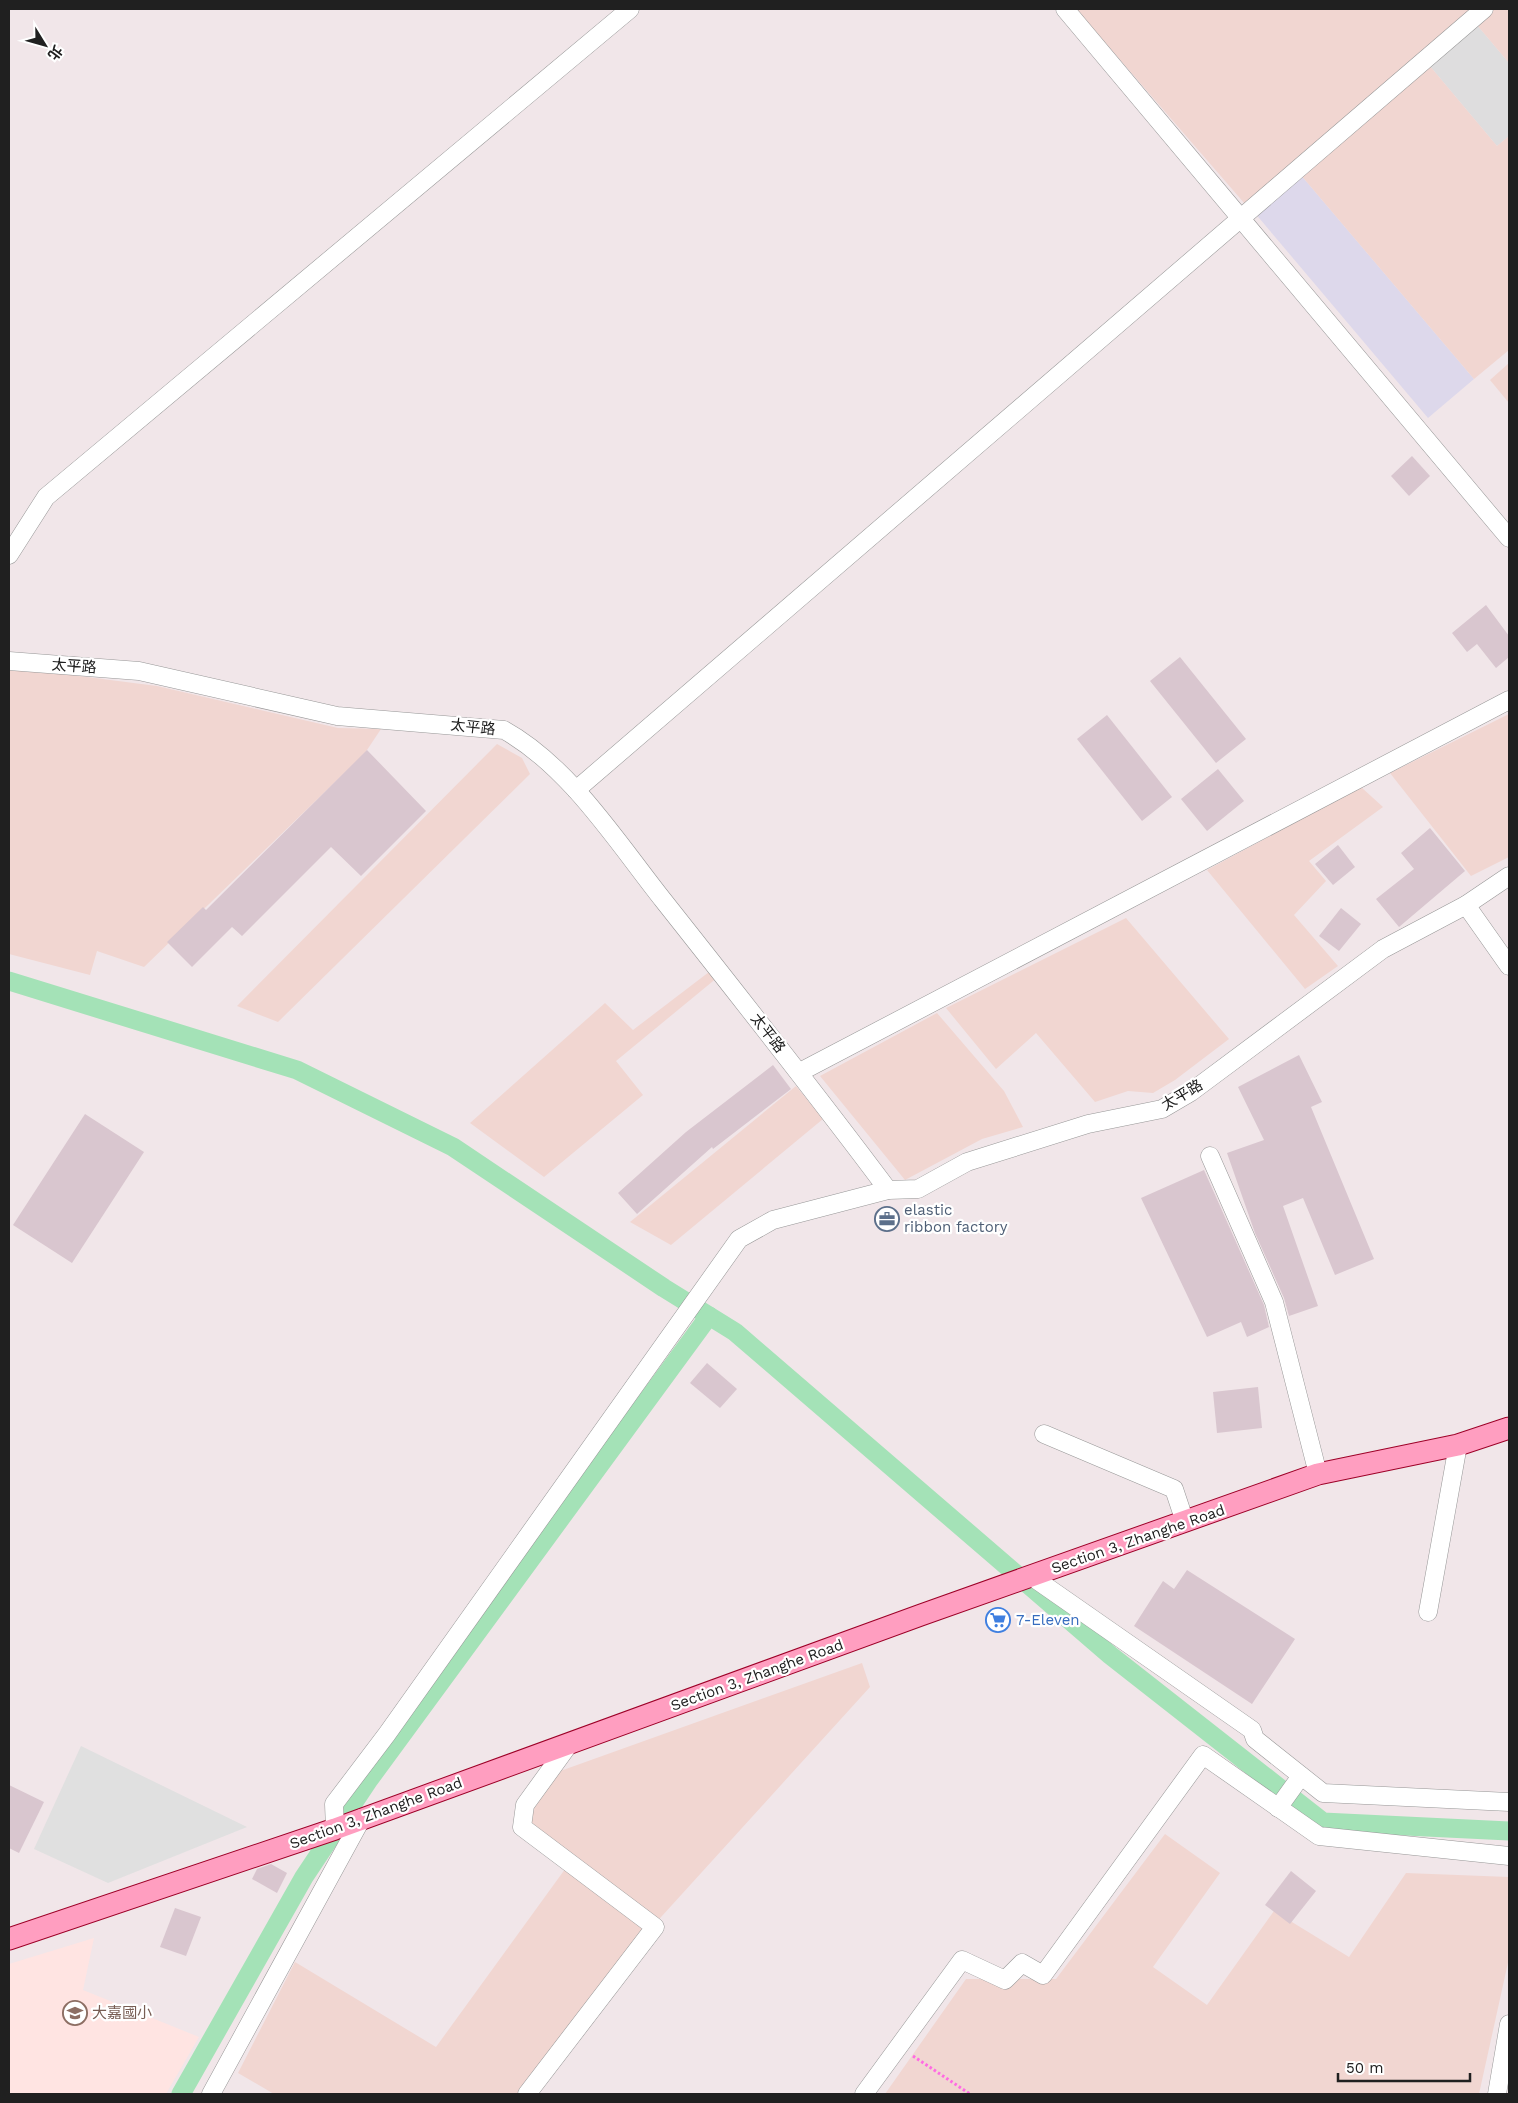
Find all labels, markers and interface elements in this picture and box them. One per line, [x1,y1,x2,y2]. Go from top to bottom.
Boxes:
north arrow [20,20,70,70]
text: 北 [45,42,66,63]
street label: 太平路 [51,655,97,677]
street label: 太平路 [450,716,496,738]
street label: 太平路 [747,1010,789,1056]
street label: 太平路 [1158,1076,1206,1114]
place label: elastic ribbon factory [904,1201,1008,1236]
office icon: elastic ribbon factory [874,1206,900,1232]
street label: Section 3, Zhanghe Road [1049,1501,1227,1577]
supermarket icon: 7-Eleven [985,1607,1011,1633]
place label: 7-Eleven [1016,1611,1080,1629]
street label: Section 3, Zhanghe Road [668,1635,846,1715]
street label: Section 3, Zhanghe Road [287,1773,465,1853]
school or university icon: 大嘉國小 [62,2000,88,2026]
place label: 大嘉國小 [92,2004,152,2022]
scale bar [1338,2050,1470,2082]
text: 50 m [1346,2059,1383,2077]

